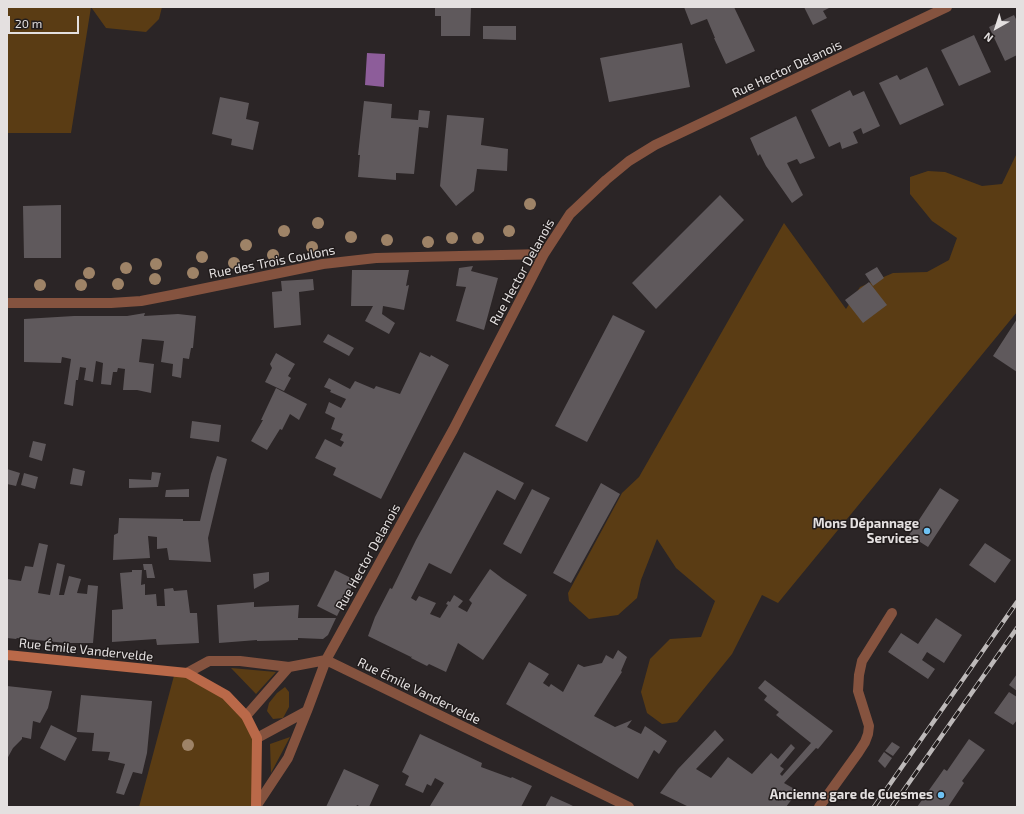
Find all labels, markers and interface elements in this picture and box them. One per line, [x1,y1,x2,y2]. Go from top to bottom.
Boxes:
scale bar [10,8,81,34]
north arrow [976,8,1016,48]
text: 20 m [15,16,42,30]
text: N [981,30,995,45]
street label: Rue Hector Delanois [730,37,844,101]
street label: Rue Hector Delanois [486,216,558,328]
street label: Rue des Trois Coulons [208,242,336,282]
street label: Rue Hector Delanois [332,501,404,613]
place label: Mons Dépannage Services [813,516,919,547]
marker: Mons Dépannage Services [922,526,932,536]
street label: Rue Émile Vandervelde [18,635,154,665]
street label: Rue Émile Vandervelde [355,654,483,728]
place label: Ancienne gare de Cuesmes [770,787,933,803]
marker: Ancienne gare de Cuesmes [936,790,946,800]

